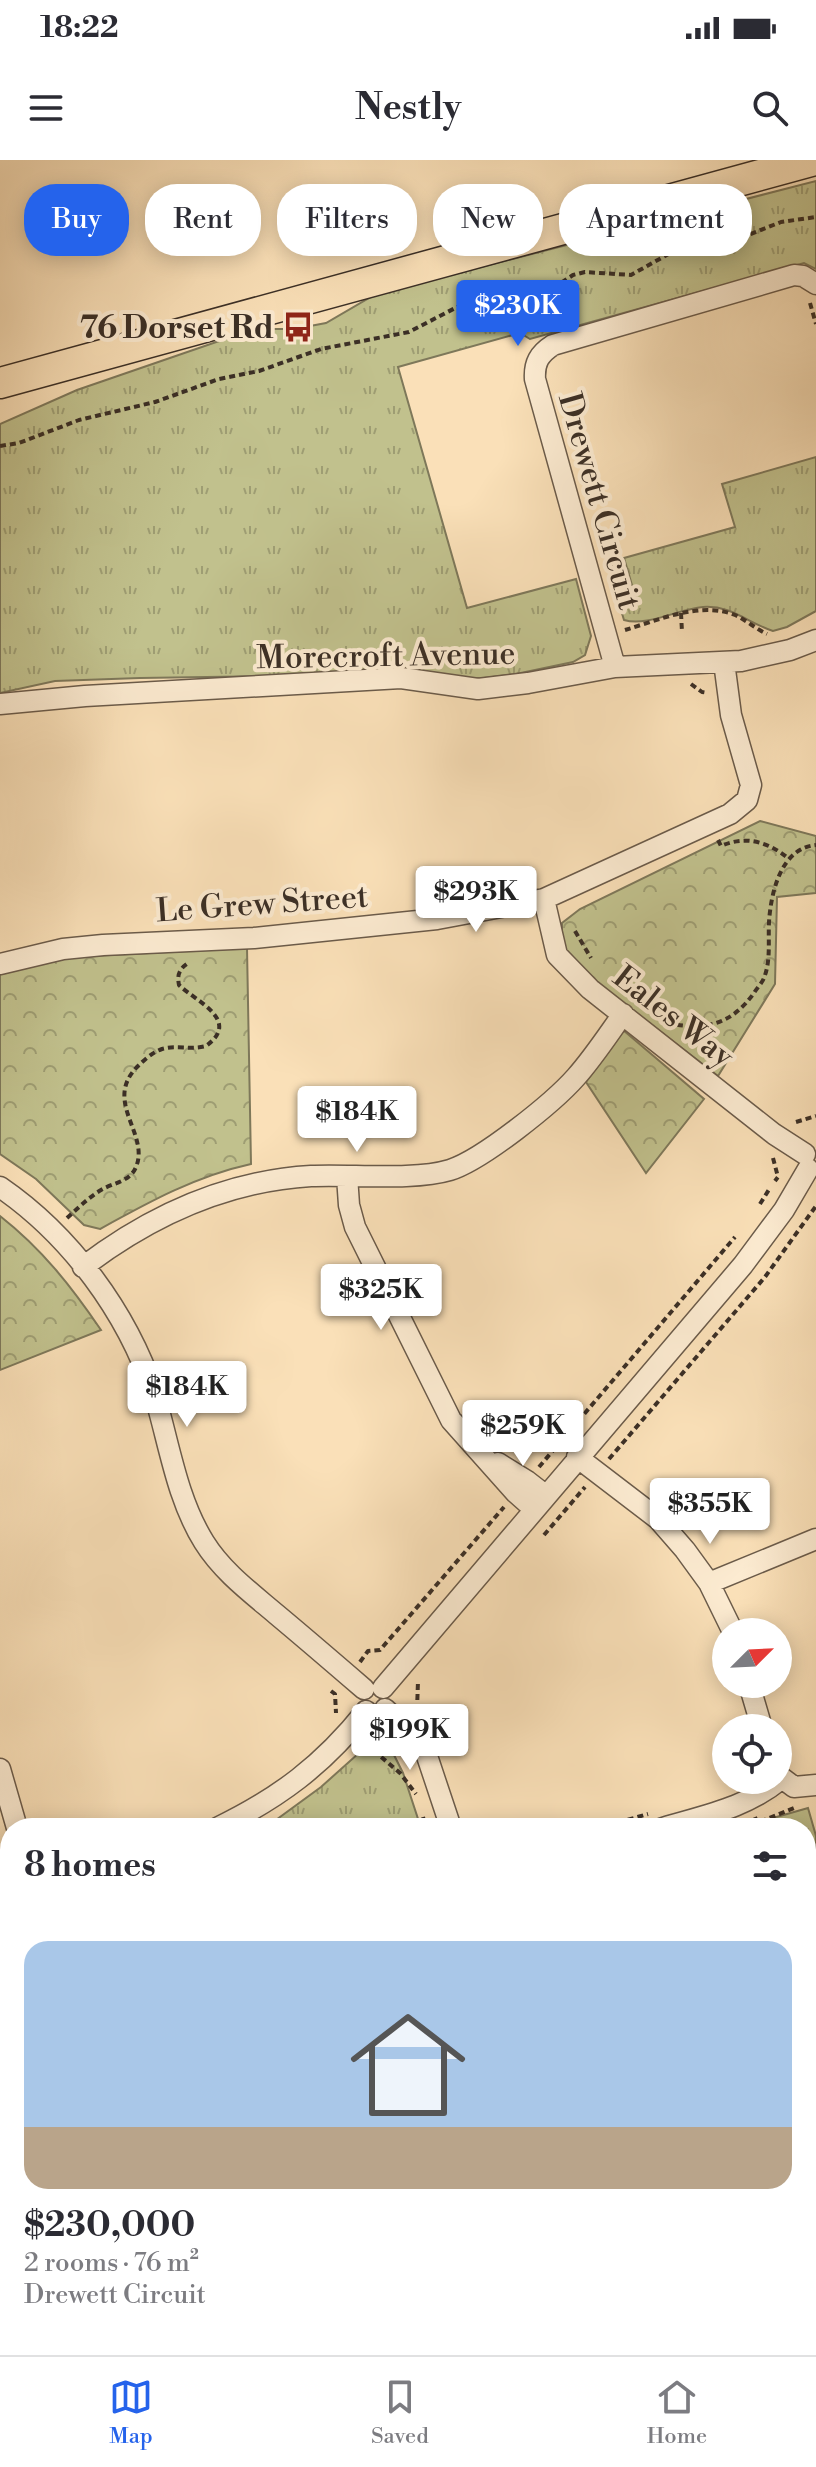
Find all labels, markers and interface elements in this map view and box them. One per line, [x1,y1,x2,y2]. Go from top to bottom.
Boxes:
text: 18:22 [40,9,119,47]
icon: menu [24,86,68,130]
text: Nestly [355,86,461,131]
icon: search [748,86,792,130]
chip: Buy [24,184,129,256]
chip: Rent [145,184,261,256]
chip: Filters [277,184,417,256]
chip: New [433,184,543,256]
chip: Apartment [559,184,752,256]
pin: $230K [462,280,574,348]
text: $230K [474,290,562,322]
place label: 76 Dorset Rd [79,308,274,348]
bus stop icon: 76 Dorset Rd [281,310,315,344]
street label: Drewett Circuit [549,388,649,614]
street label: Morecroft Avenue [256,634,516,678]
pin: $293K [420,866,532,934]
text: $293K [434,876,518,908]
street label: Le Grew Street [155,877,370,931]
street label: Eales Way [605,957,742,1077]
pin: $184K [301,1086,413,1154]
text: $184K [316,1096,399,1128]
pin: $325K [325,1264,437,1332]
text: $325K [339,1274,423,1306]
pin: $184K [131,1361,243,1429]
text: $184K [146,1371,229,1403]
pin: $259K [467,1400,579,1468]
text: $259K [480,1410,566,1442]
pin: $355K [654,1478,766,1546]
text: $355K [668,1488,752,1520]
north arrow [712,1618,792,1698]
map controls [712,1618,792,1794]
pin: $199K [354,1704,466,1772]
text: $199K [369,1714,451,1746]
button: locate [712,1714,792,1794]
icon: filters [748,1844,792,1888]
text: 8 homes [24,1845,156,1887]
icon: home [336,1993,480,2137]
text: $230,000 [24,2205,195,2247]
text: 2 rooms · 76 m² [24,2247,199,2279]
text: Drewett Circuit [24,2279,206,2311]
tab: Map [109,2375,153,2450]
tab: Saved [371,2375,429,2450]
tab: Home [647,2375,707,2450]

